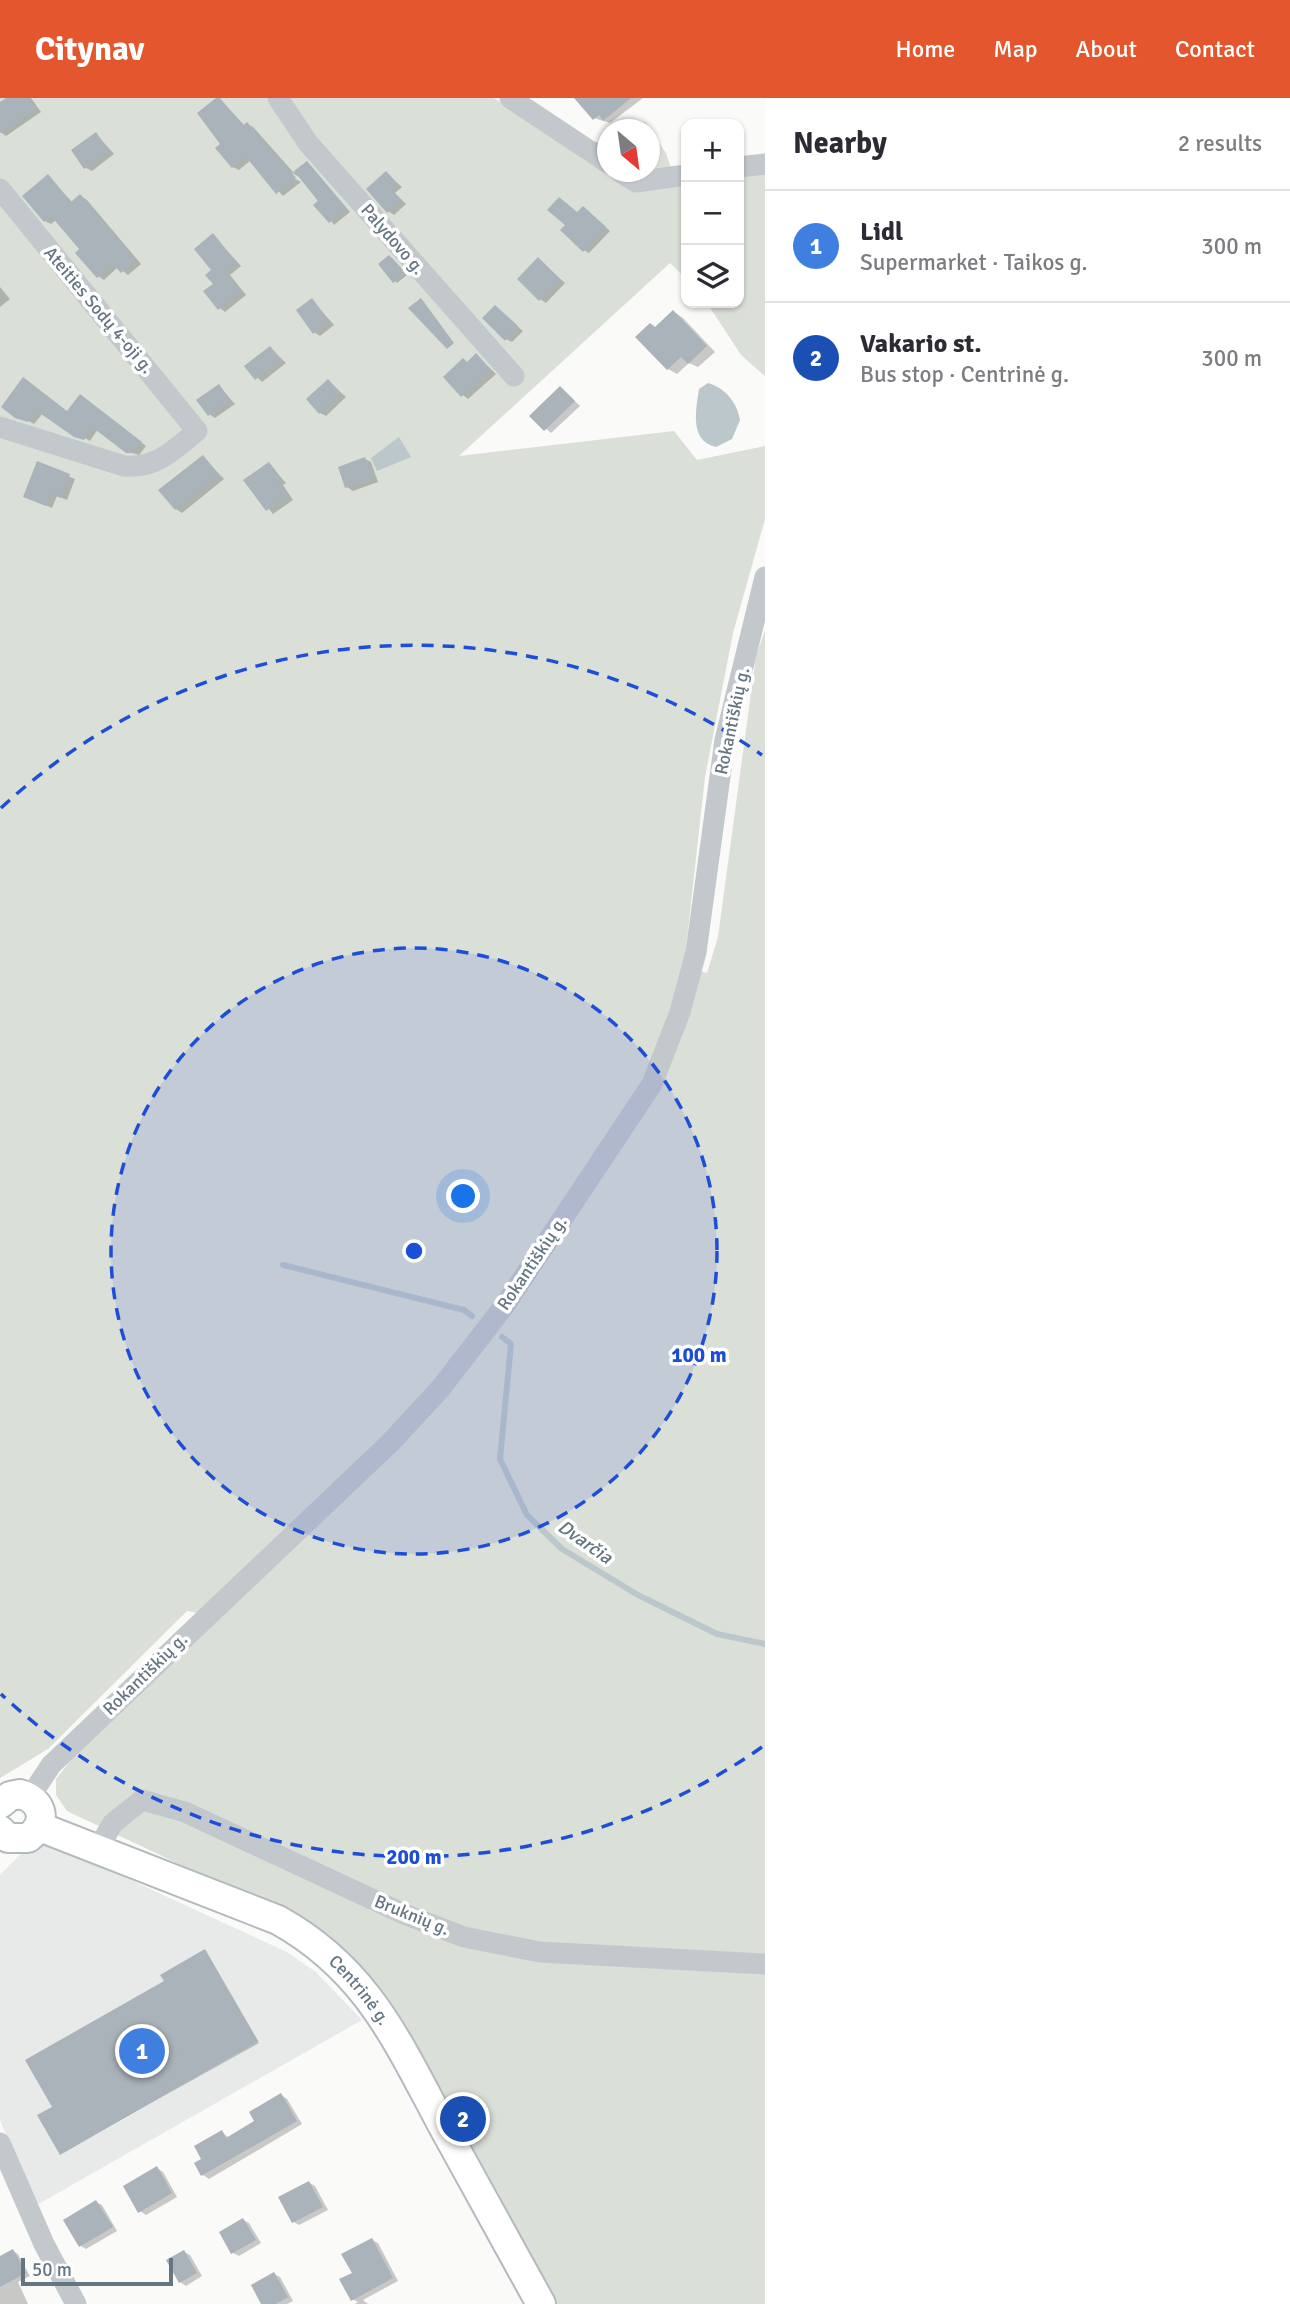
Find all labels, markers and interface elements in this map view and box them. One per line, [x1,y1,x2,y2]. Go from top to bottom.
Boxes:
text: Citynav [35,29,144,70]
text: Home [895,34,955,64]
text: Map [993,34,1038,64]
text: About [1076,34,1137,64]
text: Contact [1175,34,1255,64]
north arrow [597,119,660,182]
map controls [681,119,744,308]
button: + [681,119,744,182]
text: Nearby [793,125,887,162]
text: 2 results [1178,129,1262,158]
button: − [681,182,744,245]
street label: Palydovo g. [356,199,430,279]
text: Lidl [860,216,903,248]
text: 1 [810,232,822,261]
text: 300 m [1201,232,1262,261]
street label: Ateities Sodų 4-oji g. [39,242,159,378]
button: layers [681,245,744,308]
text: Supermarket · Taikos g. [860,248,1088,277]
text: Vakario st. [860,328,982,360]
text: 2 [810,344,822,373]
text: 300 m [1201,344,1262,373]
text: Bus stop · Centrinė g. [860,360,1069,389]
street label: Rokantiškių g. [710,665,754,777]
your location [446,1179,480,1213]
street label: Rokantiškių g. [492,1212,572,1314]
centre of rings [402,1239,426,1263]
text: 100 m [671,1342,727,1368]
water label: Dvarčia [553,1515,618,1570]
street label: Rokantiškių g. [98,1628,192,1720]
text: 200 m [386,1844,442,1870]
street label: Bruknių g. [371,1890,453,1940]
street label: Centrinė g. [324,1950,395,2029]
pin: 1 [119,2025,165,2077]
pin: 2 [440,2093,486,2145]
scale bar [21,2255,173,2287]
text: 50 m [32,2258,72,2282]

